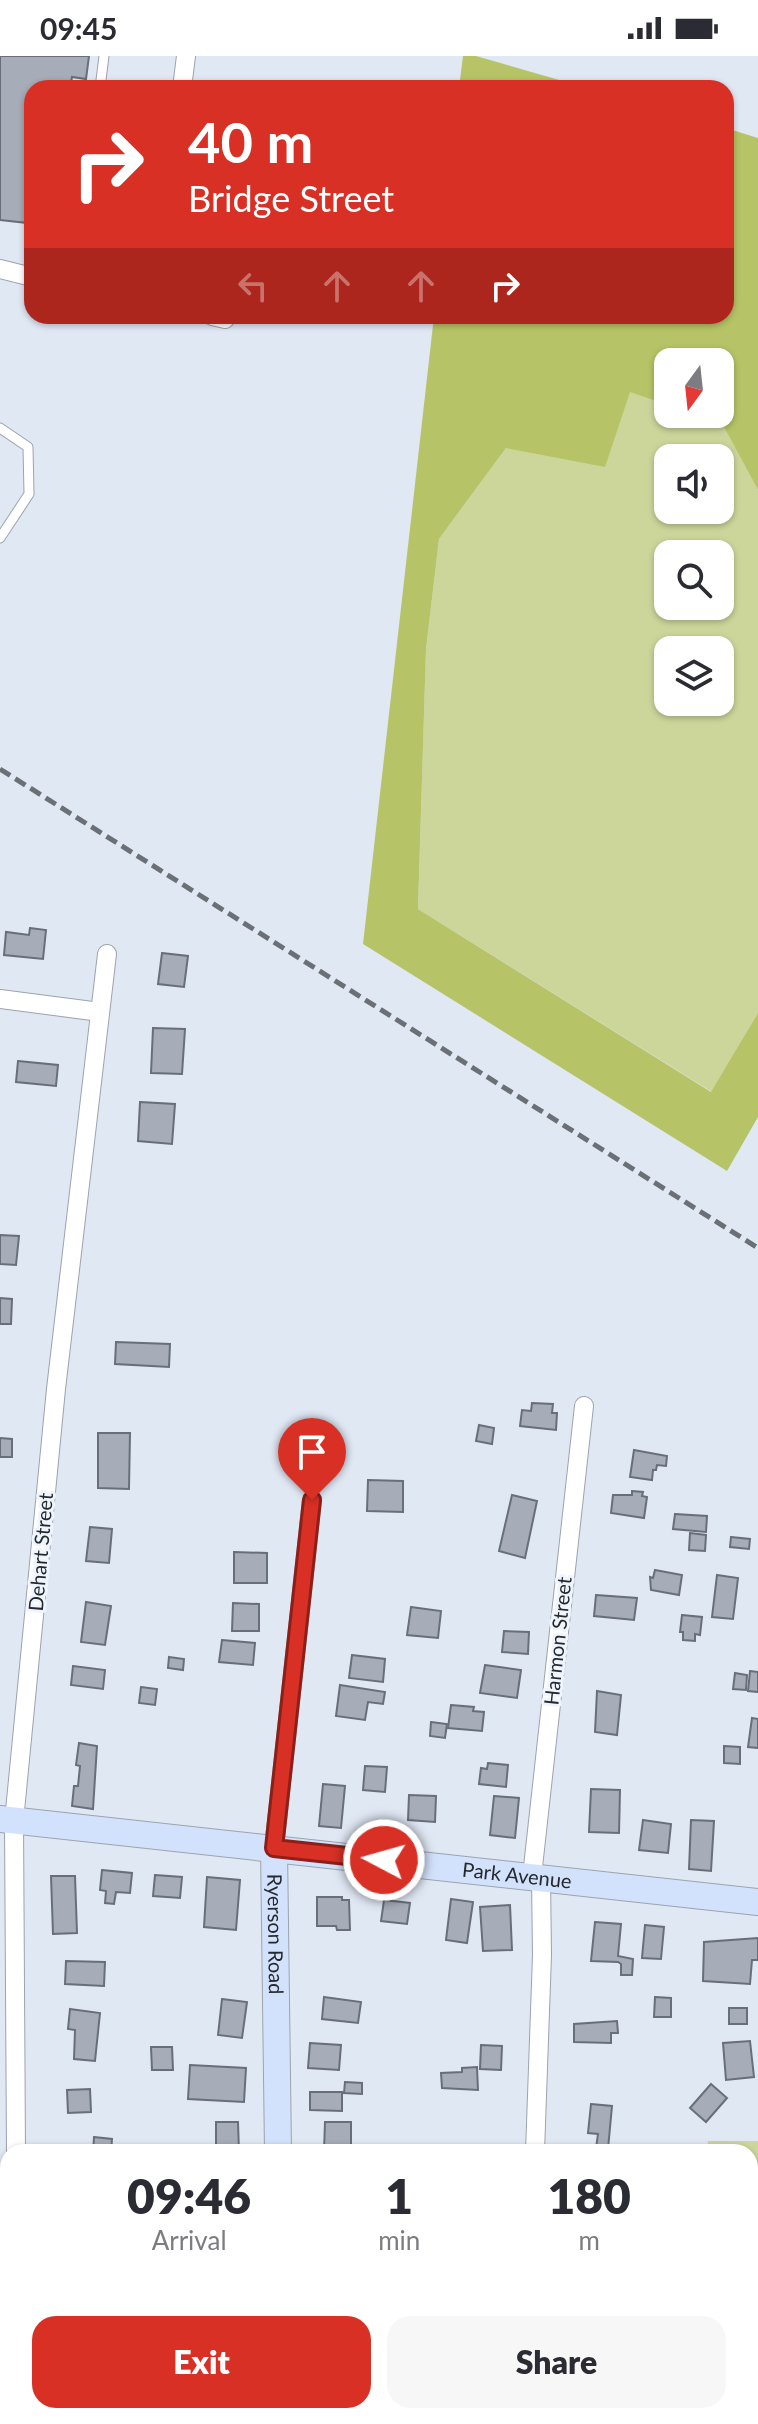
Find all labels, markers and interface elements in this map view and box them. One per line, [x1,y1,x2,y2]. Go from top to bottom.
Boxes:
text: 09:45 [40,10,117,46]
text: 40 m [188,108,313,175]
icon: right [56,112,160,216]
text: Bridge Street [188,176,394,220]
icon: left [231,264,275,308]
icon: ahead [315,264,359,308]
icon: ahead [399,264,443,308]
icon: right [483,264,527,308]
north arrow [654,348,734,428]
map controls [654,348,734,716]
button: sound [654,444,734,524]
button: search [654,540,734,620]
button: layers [654,636,734,716]
pin [278,1418,346,1500]
icon: arrive [290,1430,334,1474]
street label: Dehart Street [23,1492,57,1612]
street label: Harmon Street [538,1576,576,1706]
position arrow [342,1818,426,1902]
street label: Park Avenue [461,1857,573,1893]
street label: Ryerson Road [263,1873,289,1994]
text: 09:46 [127,2167,251,2224]
text: 1 [385,2167,413,2224]
text: 180 [547,2167,631,2224]
text: Arrival [152,2224,227,2256]
text: min [378,2224,420,2256]
text: m [578,2224,600,2256]
button: Exit [32,2316,371,2408]
button: Share [387,2316,726,2408]

